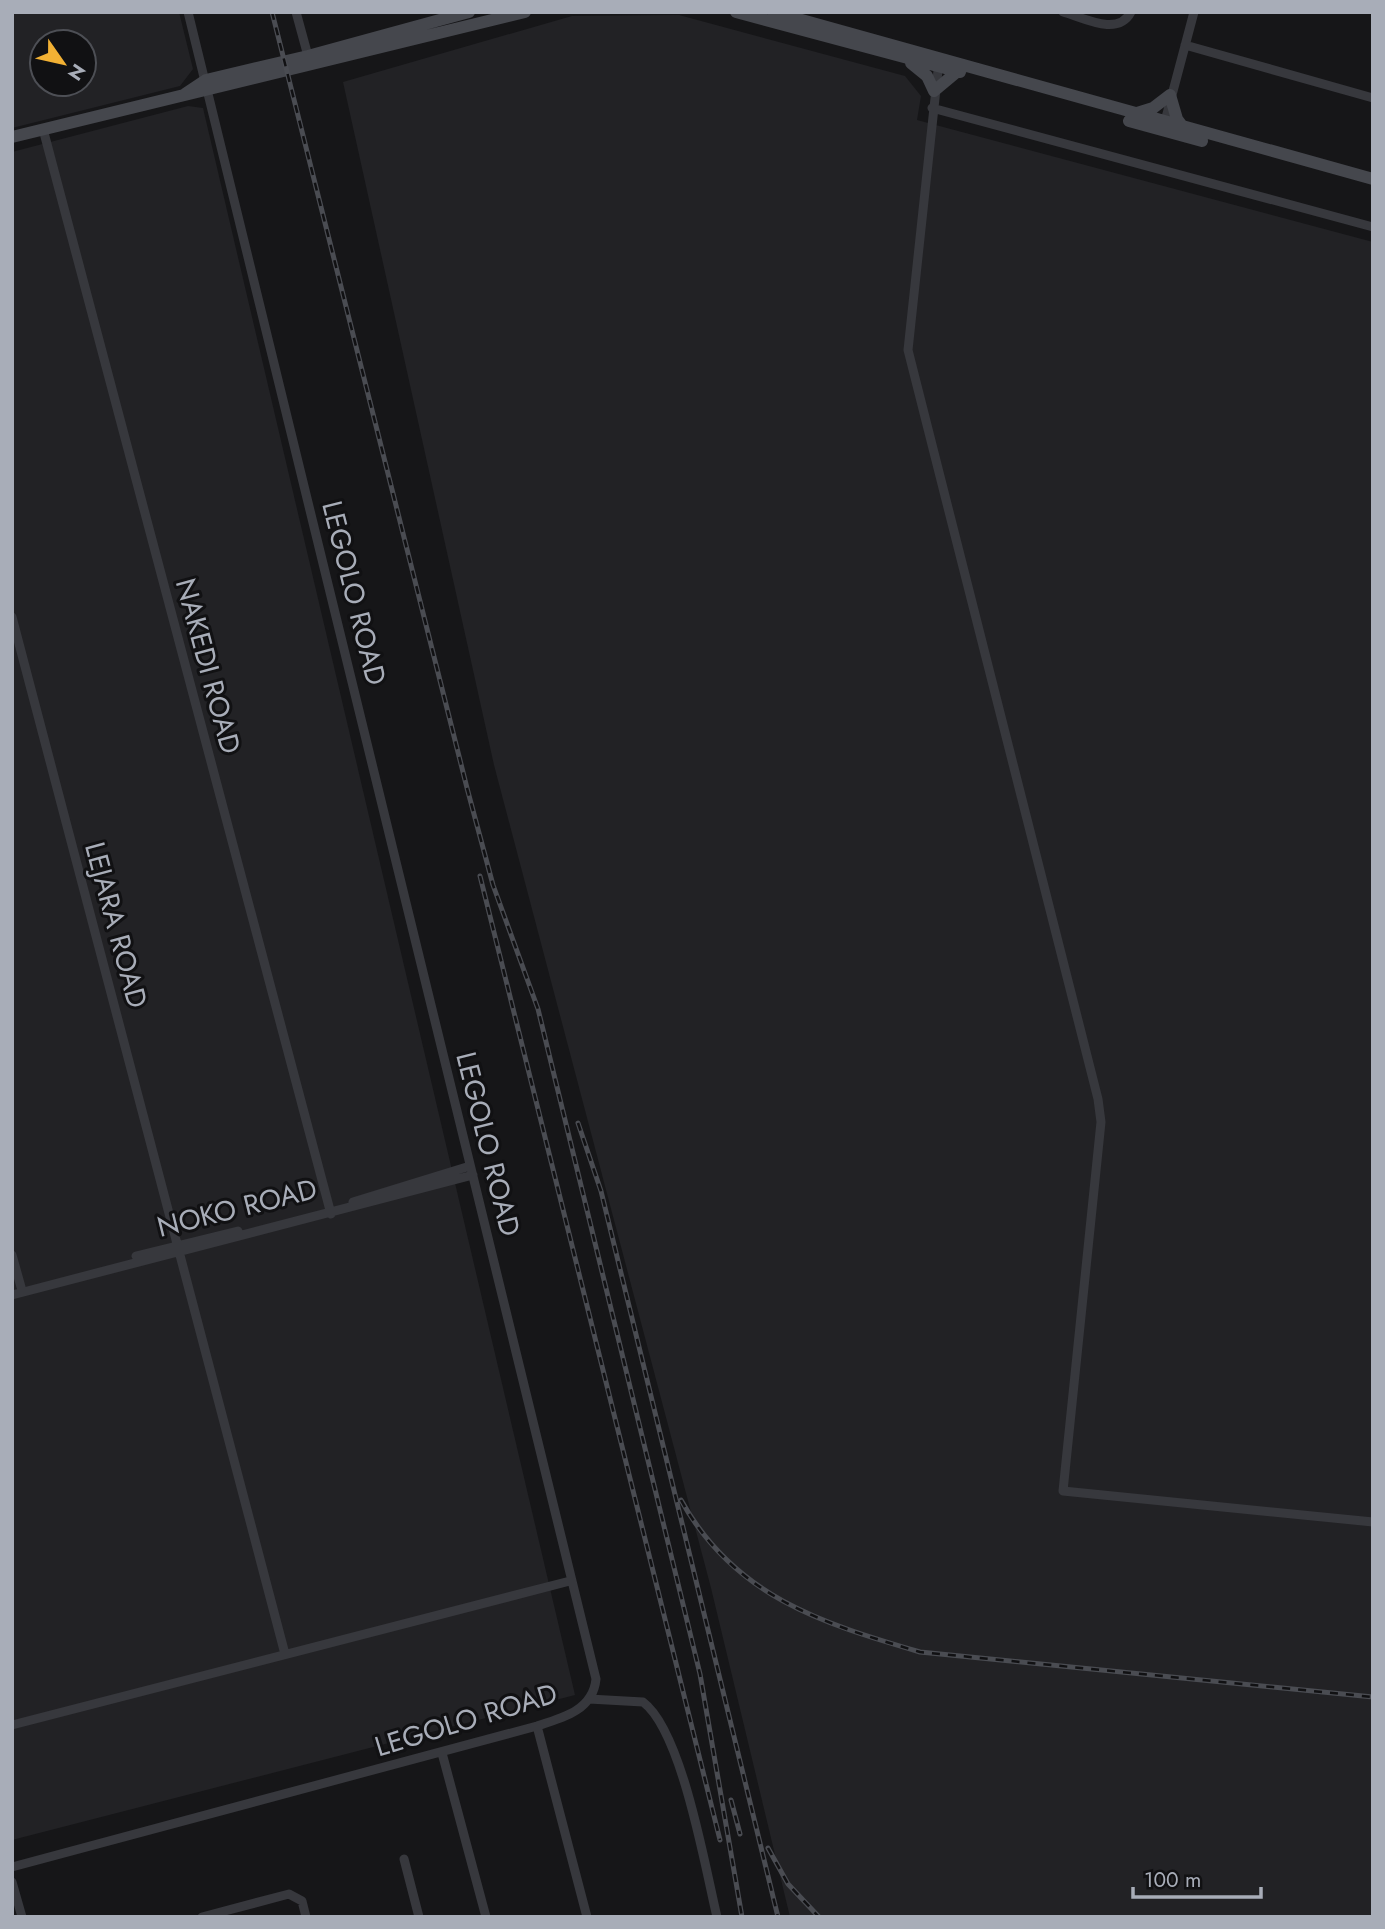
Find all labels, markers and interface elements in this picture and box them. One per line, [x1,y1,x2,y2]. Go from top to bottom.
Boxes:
north arrow [28,28,98,98]
text: N [61,58,92,86]
street label: LEGOLO ROAD [311,497,397,689]
street label: NAKEDI ROAD [165,574,251,758]
street label: LEJARA ROAD [74,837,158,1013]
street label: LEGOLO ROAD [445,1048,531,1240]
street label: NOKO ROAD [153,1168,321,1248]
street label: LEGOLO ROAD [370,1673,562,1767]
scale bar [1133,1856,1261,1900]
text: 100 m [1144,1865,1201,1895]

